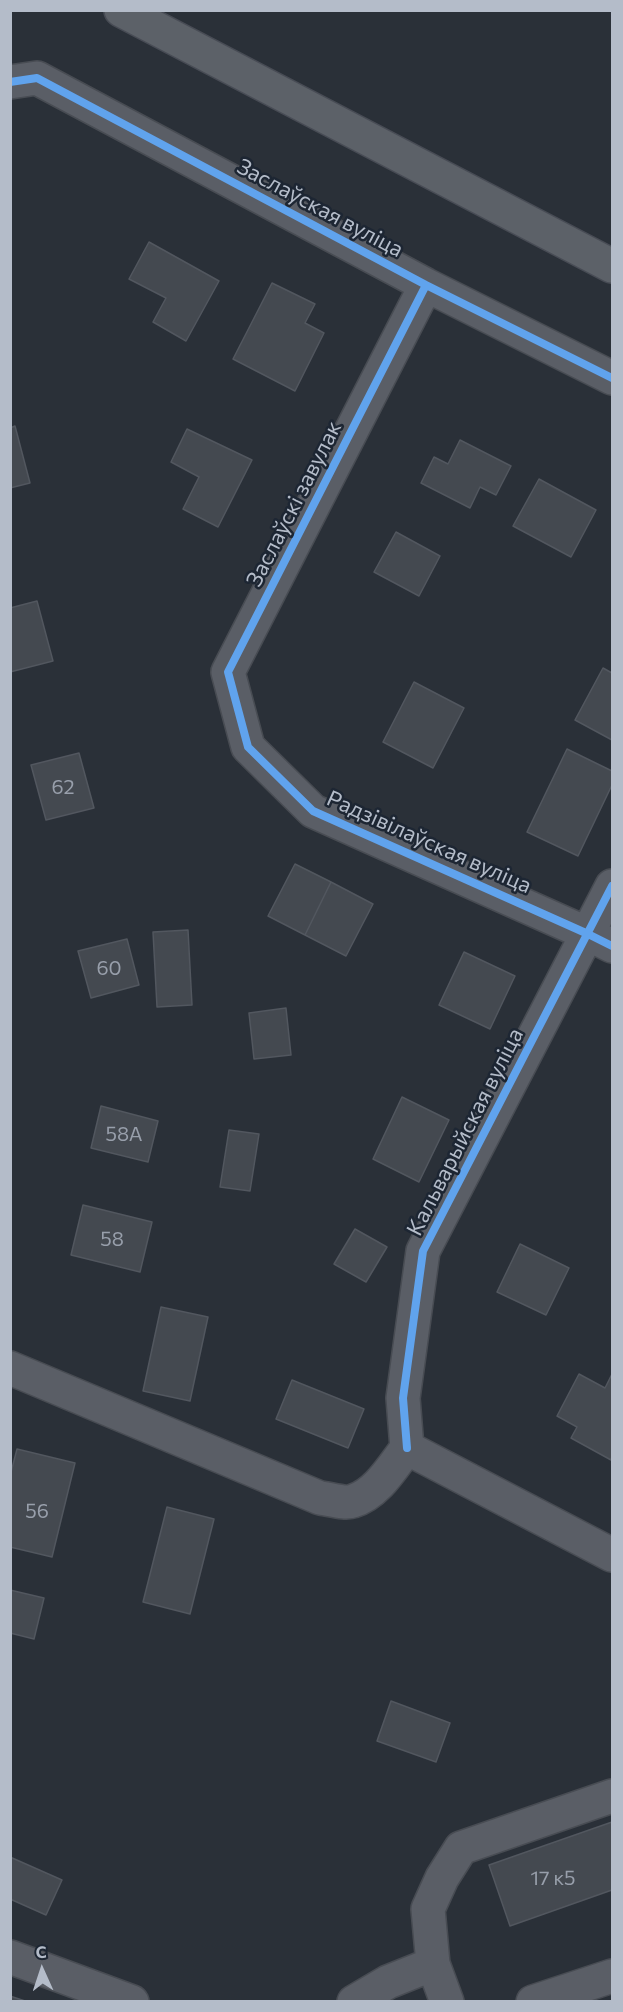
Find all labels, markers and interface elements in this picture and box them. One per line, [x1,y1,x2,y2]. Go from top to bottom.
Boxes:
street label: Заслаўская вуліца [232,153,408,263]
street label: Заслаўскі завулак [241,417,347,591]
house number: 62 [51,775,75,799]
street label: Радзівілаўская вуліца [323,785,535,899]
house number: 60 [96,956,122,980]
street label: Кальварыйская вуліца [401,1024,529,1240]
house number: 58А [106,1122,142,1146]
house number: 58 [100,1227,124,1251]
house number: 56 [25,1499,49,1523]
house number: 17 к5 [530,1866,576,1890]
north arrow [12,1940,72,2000]
text: С [35,1942,47,1961]

